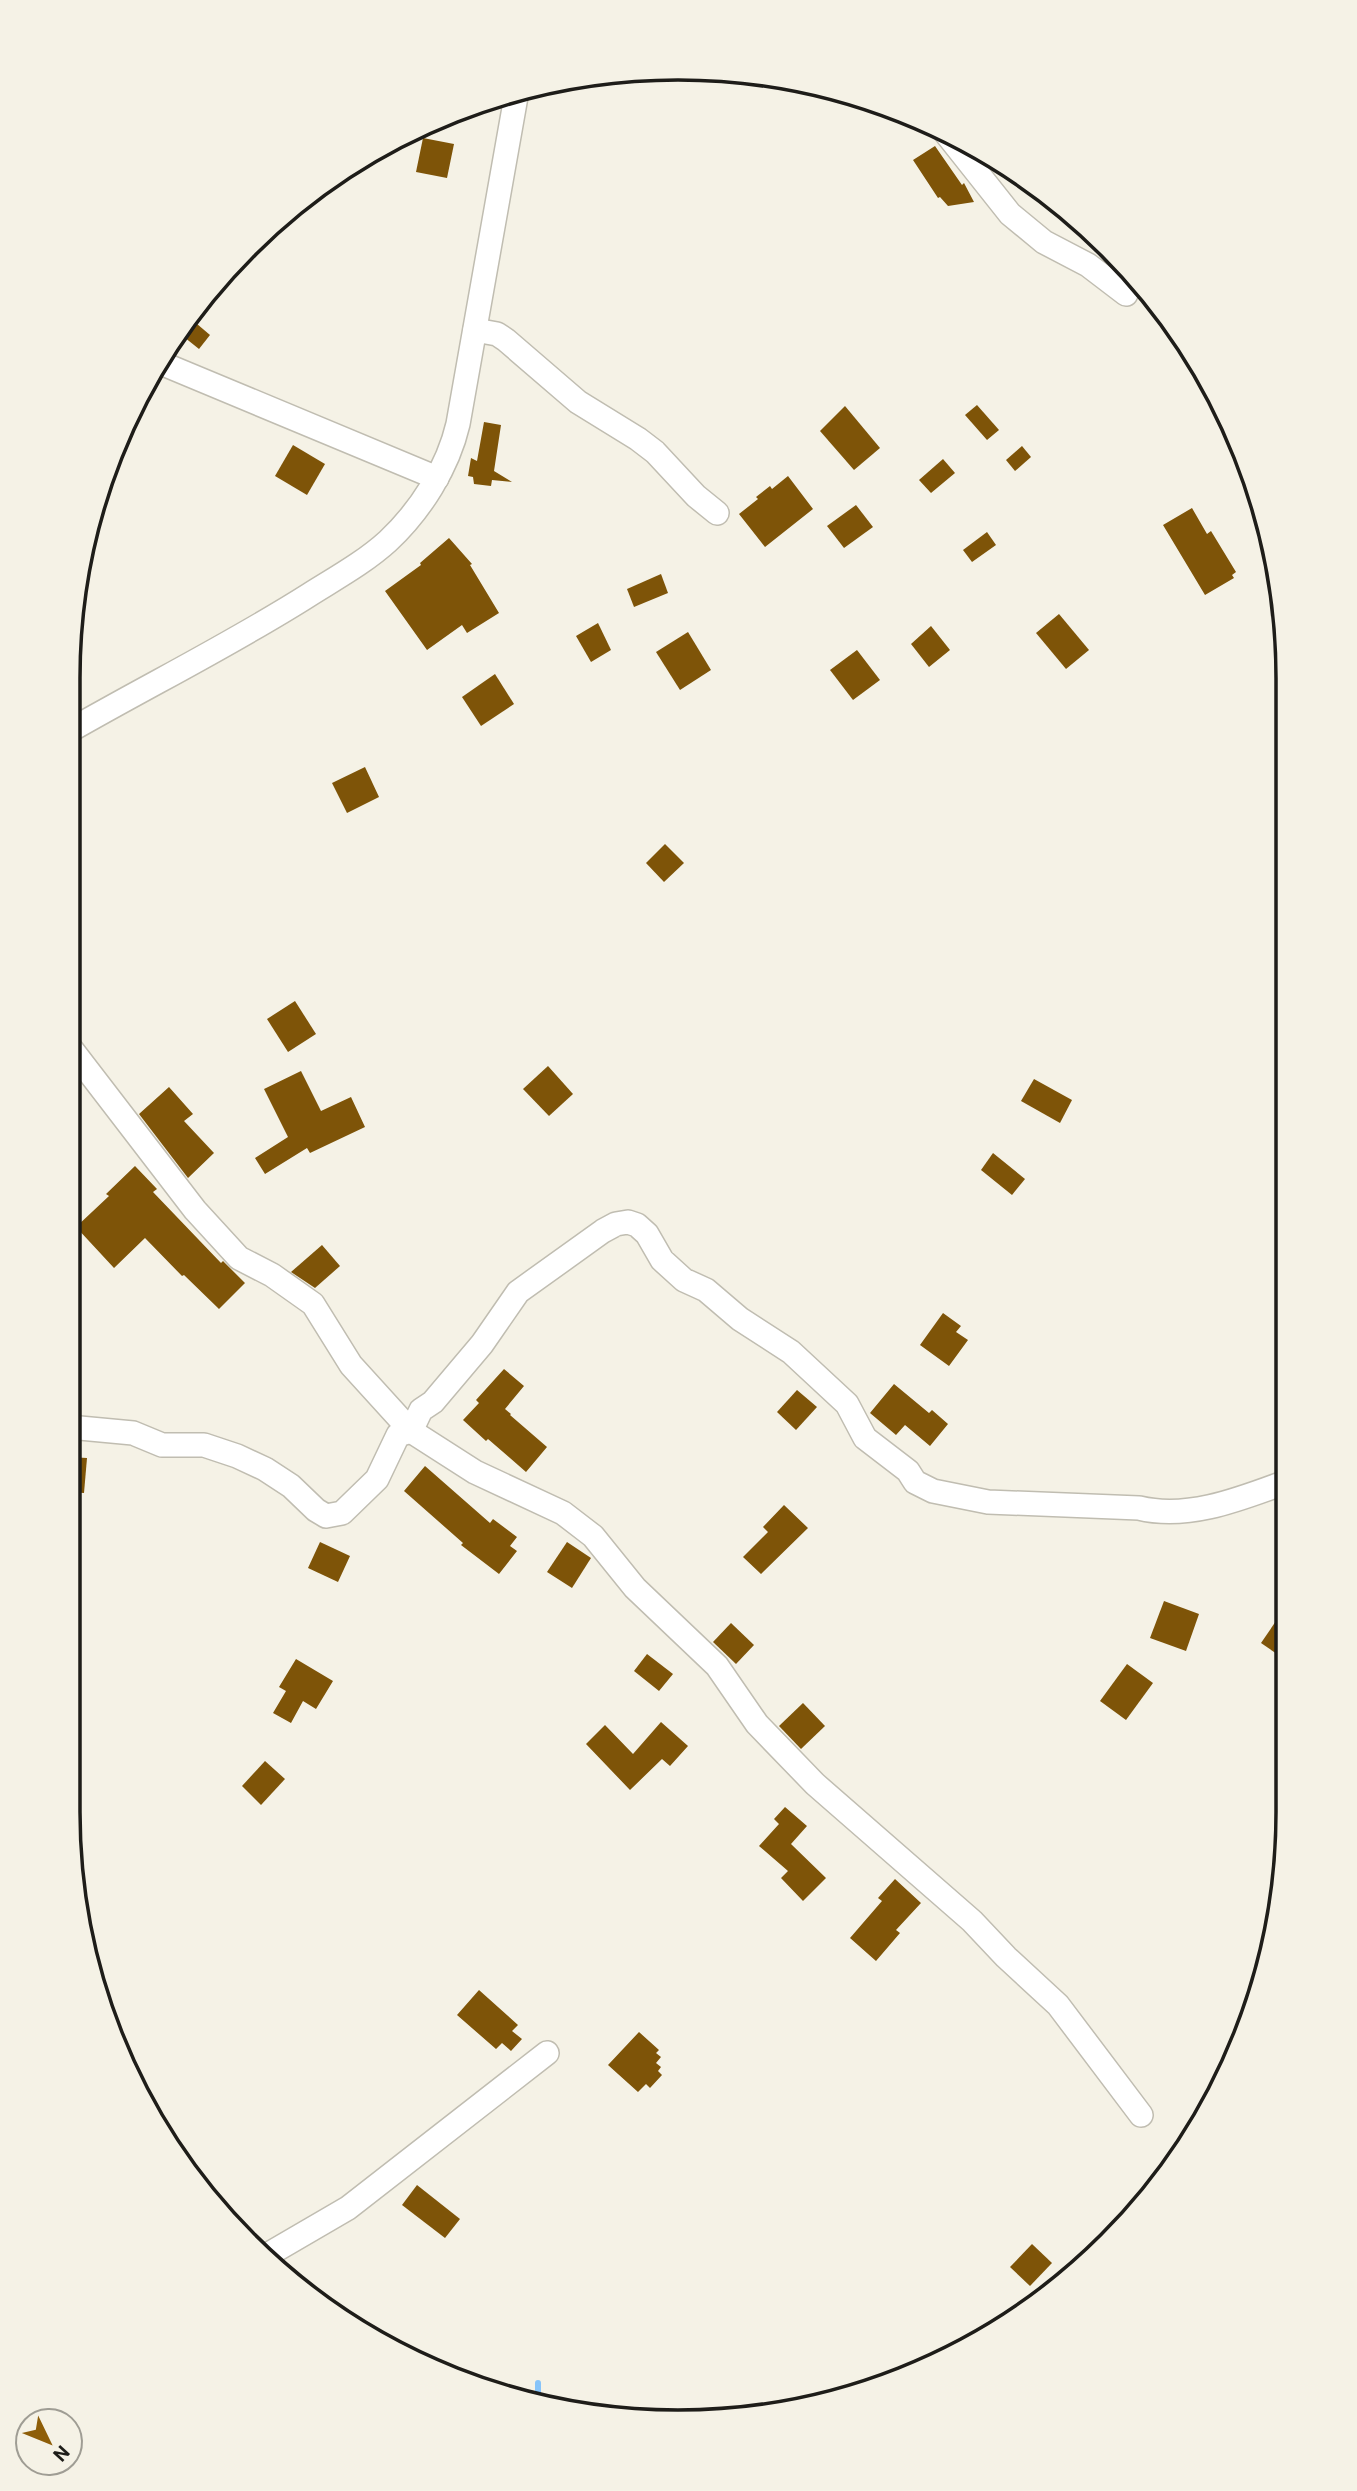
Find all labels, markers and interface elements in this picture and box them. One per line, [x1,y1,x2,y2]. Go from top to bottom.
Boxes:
north arrow [14,2407,84,2477]
text: N [48,2441,74,2466]

